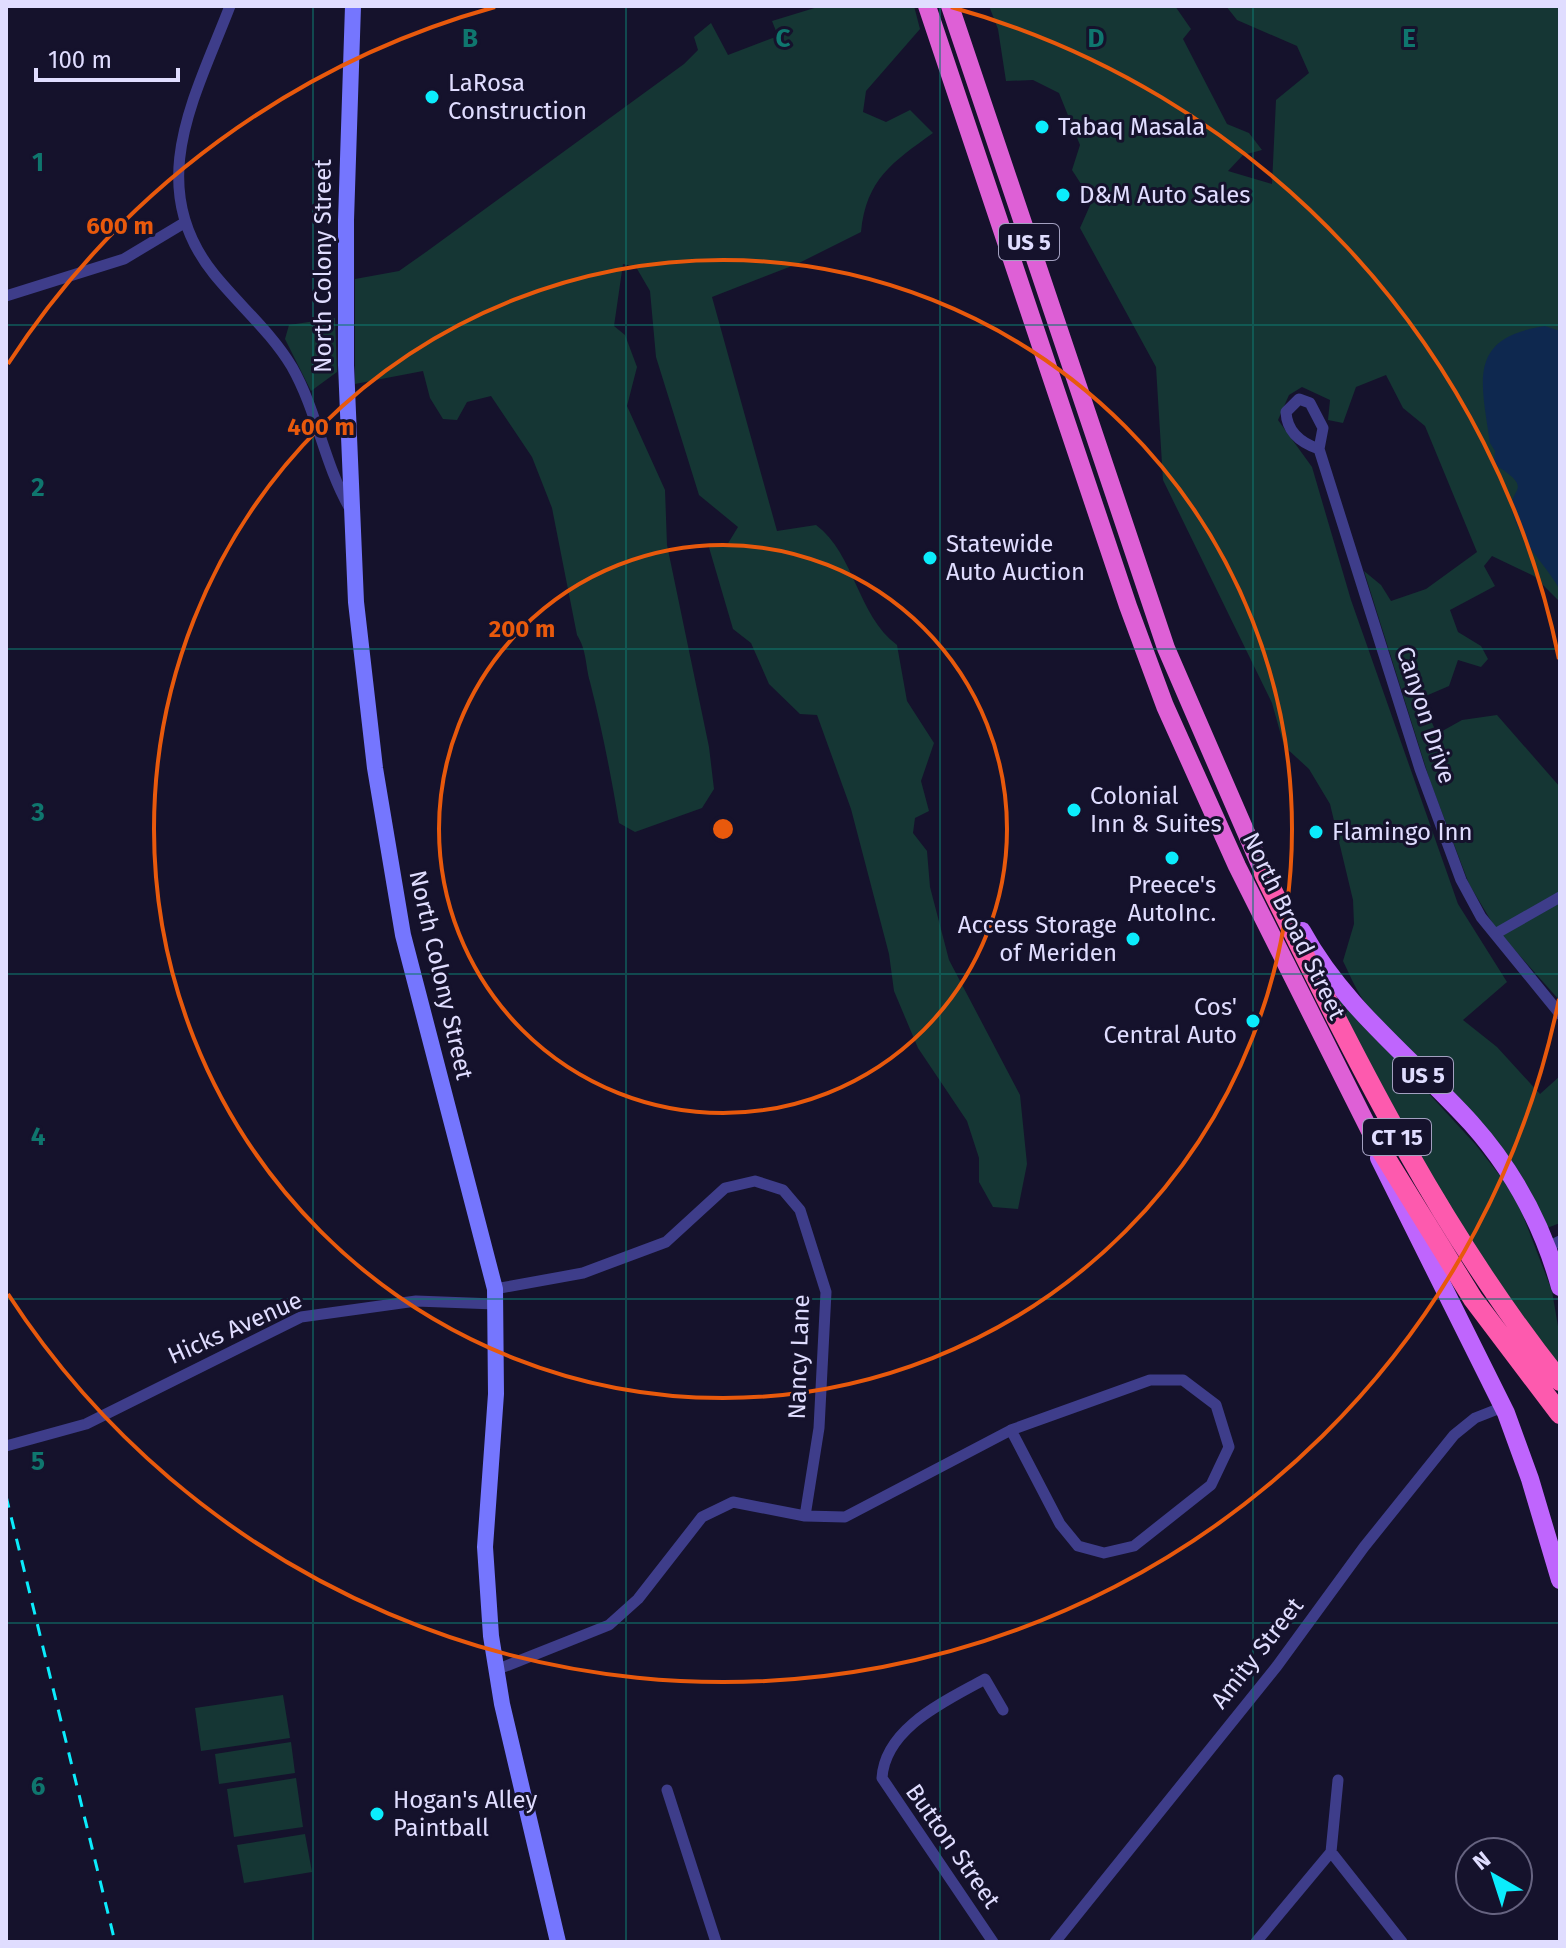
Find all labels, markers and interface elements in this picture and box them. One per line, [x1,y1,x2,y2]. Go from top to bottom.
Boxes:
text: B [462,23,478,54]
text: C [776,23,791,54]
text: D [1088,23,1105,54]
text: E [1402,23,1416,54]
scale bar [36,32,178,82]
text: 100 m [48,46,112,74]
place label: LaRosa Construction [448,69,587,125]
marker: LaRosa Construction [423,88,441,106]
place label: Tabaq Masala [1058,113,1205,141]
marker: Tabaq Masala [1033,118,1051,136]
text: 1 [32,147,44,178]
street label: North Colony Street [309,159,337,373]
place label: D&M Auto Sales [1079,181,1250,209]
marker: D&M Auto Sales [1054,186,1072,204]
text: 600 m [86,212,154,240]
road number: US 5 [999,224,1059,260]
text: 400 m [287,413,355,441]
text: 2 [31,472,45,503]
place label: Statewide Auto Auction [946,530,1085,586]
marker: Statewide Auto Auction [921,549,939,567]
text: 200 m [489,615,555,643]
street label: Canyon Drive [1391,643,1461,787]
place label: Colonial Inn & Suites [1090,782,1222,838]
text: 3 [30,797,45,828]
marker: Colonial Inn & Suites [1065,801,1083,819]
centre of rings [709,815,737,843]
place label: Flamingo Inn [1332,818,1473,846]
marker: Flamingo Inn [1307,823,1325,841]
street label: North Broad Street [1237,828,1352,1024]
marker: Preece's AutoInc. [1163,849,1181,867]
street label: North Colony Street [403,868,479,1083]
place label: Preece's AutoInc. [1128,871,1216,927]
place label: Access Storage of Meriden [958,911,1117,967]
marker: Access Storage of Meriden [1124,930,1142,948]
place label: Cos' Central Auto [1104,993,1237,1049]
marker: Cos' Central Auto [1244,1012,1262,1030]
road number: US 5 [1393,1057,1453,1093]
road number: CT 15 [1363,1119,1431,1155]
text: 4 [31,1121,46,1152]
street label: Hicks Avenue [164,1286,306,1370]
street label: Nancy Lane [783,1294,815,1420]
text: 5 [31,1446,45,1477]
street label: Amity Street [1205,1592,1309,1714]
text: 6 [31,1771,46,1802]
street label: Button Street [900,1779,1006,1914]
place label: Hogan's Alley Paintball [393,1786,538,1842]
marker: Hogan's Alley Paintball [368,1805,386,1823]
north arrow [1454,1836,1534,1916]
text: N [1468,1846,1496,1876]

